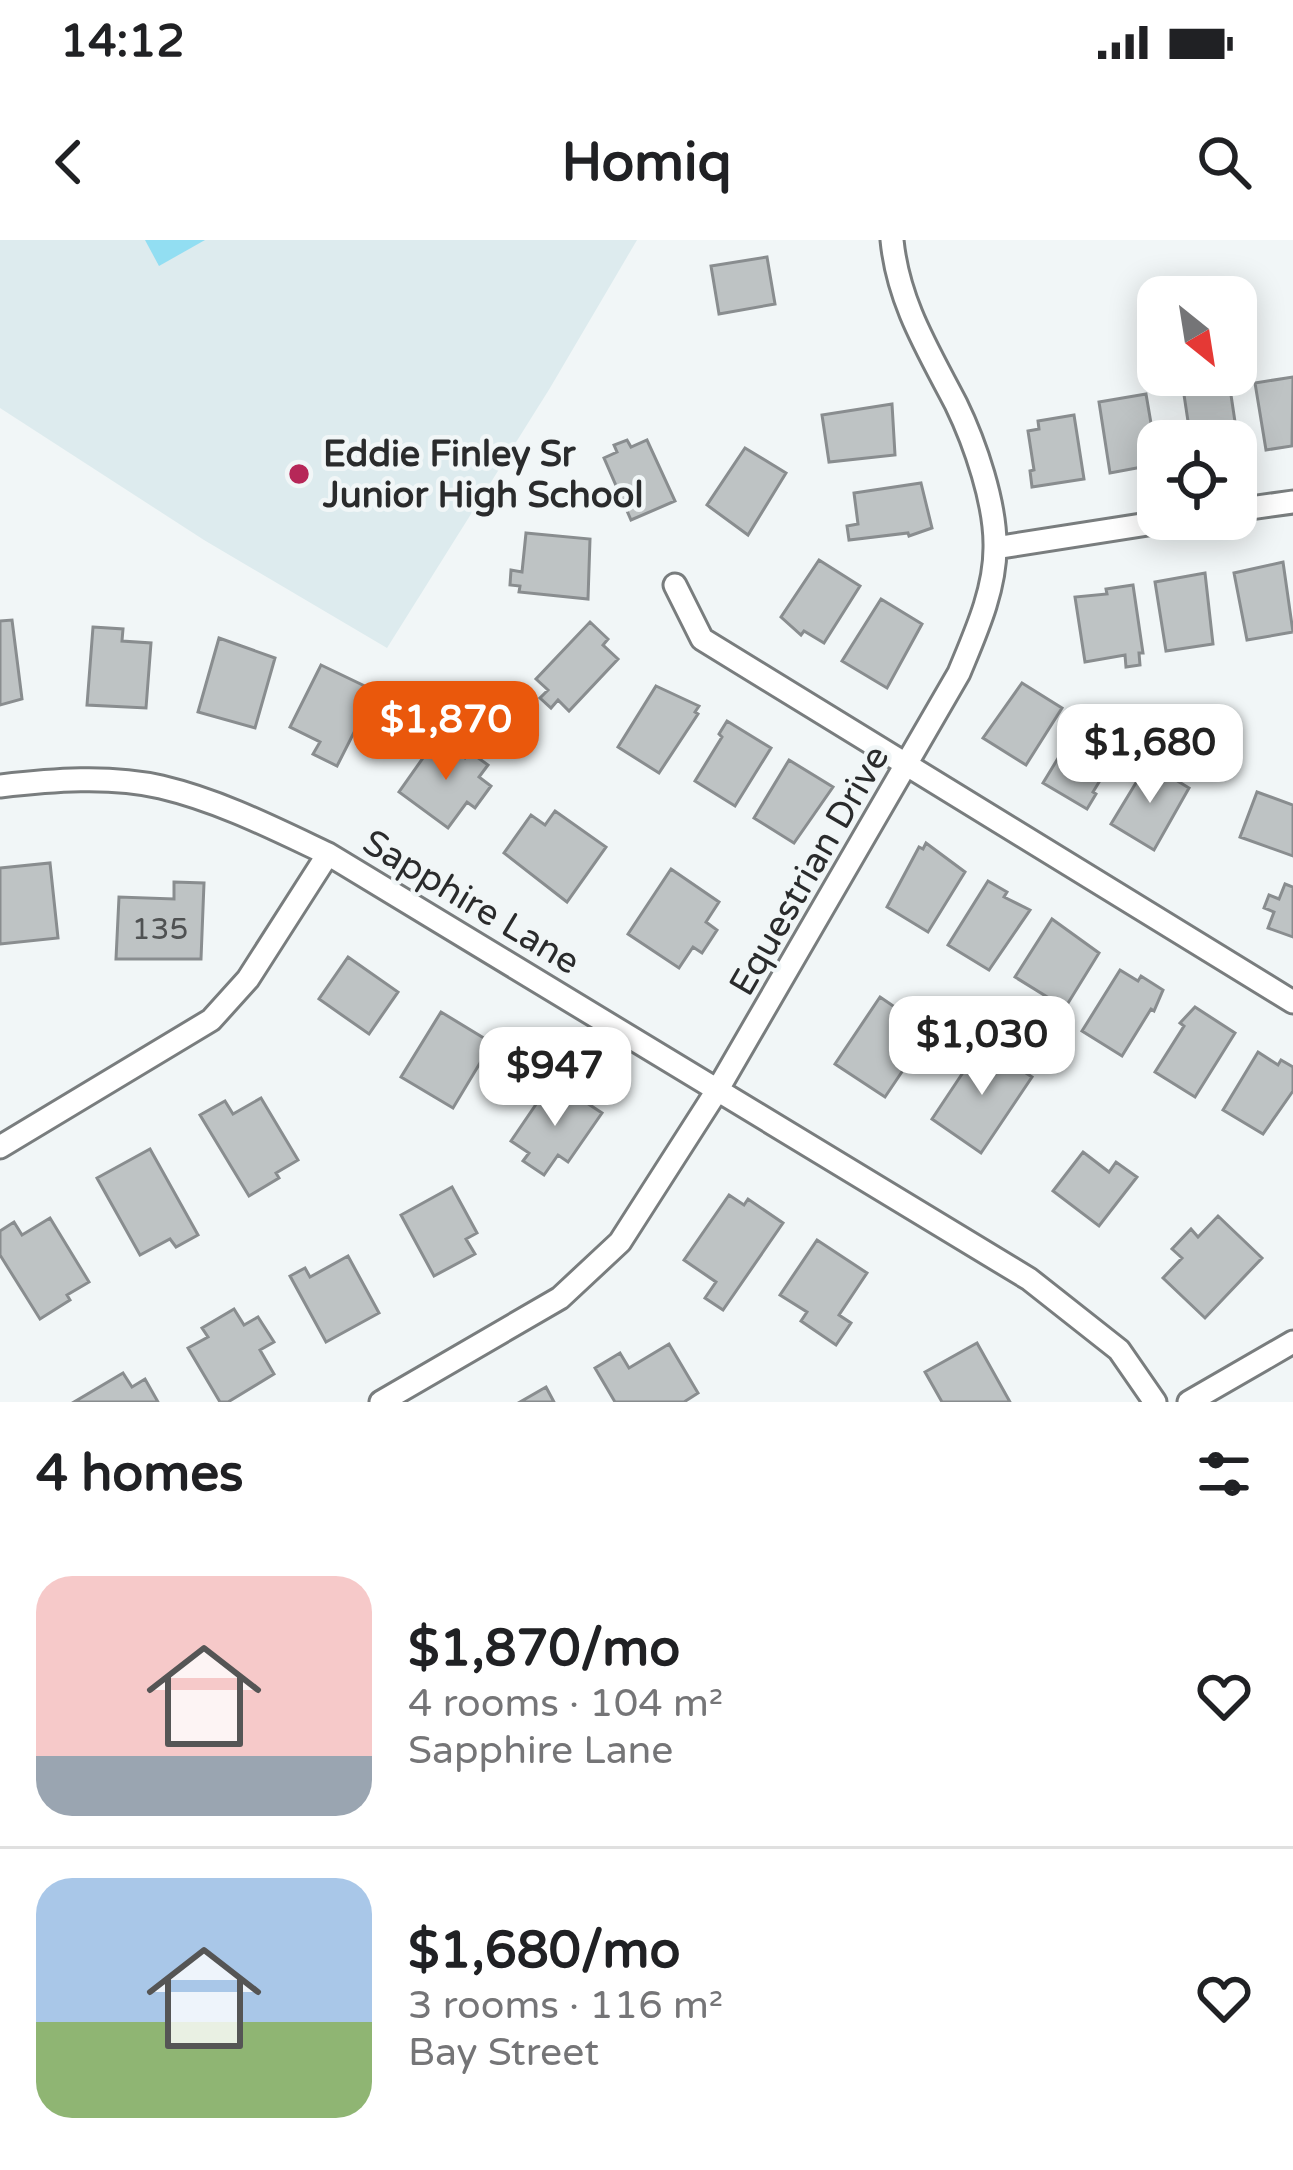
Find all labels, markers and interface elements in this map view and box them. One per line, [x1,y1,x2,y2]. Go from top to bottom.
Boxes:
text: 14:12 [60,15,185,69]
icon: back [36,129,102,195]
icon: search [1191,129,1257,195]
text: Homiq [562,130,731,195]
north arrow [1137,276,1257,396]
map controls [1137,276,1257,540]
button: locate [1137,420,1257,540]
place label: Eddie Finley Sr Junior High School [322,433,643,517]
marker: Eddie Finley Sr Junior High School [286,461,312,487]
pin: $1,870 [348,681,544,783]
text: $1,870 [380,696,512,743]
pin: $1,680 [1052,704,1248,806]
text: $1,680 [1084,719,1216,766]
street label: Equestrian Drive [720,738,898,1003]
street label: Sapphire Lane [355,821,587,984]
house number: 135 [132,911,188,948]
pin: $1,030 [884,996,1080,1098]
text: $1,030 [916,1011,1048,1058]
pin: $947 [484,1027,626,1129]
text: $947 [506,1042,604,1089]
icon: filters [1191,1441,1257,1507]
text: 4 homes [36,1443,244,1505]
text: $1,870/mo [408,1618,680,1680]
icon: home [132,1624,276,1768]
icon: heart [1191,1663,1257,1729]
text: 4 rooms · 104 m² [408,1680,723,1727]
text: Sapphire Lane [408,1727,673,1774]
text: $1,680/mo [408,1920,680,1982]
icon: home [132,1926,276,2070]
icon: heart [1191,1965,1257,2031]
text: 3 rooms · 116 m² [408,1982,723,2029]
text: Bay Street [408,2029,599,2076]

